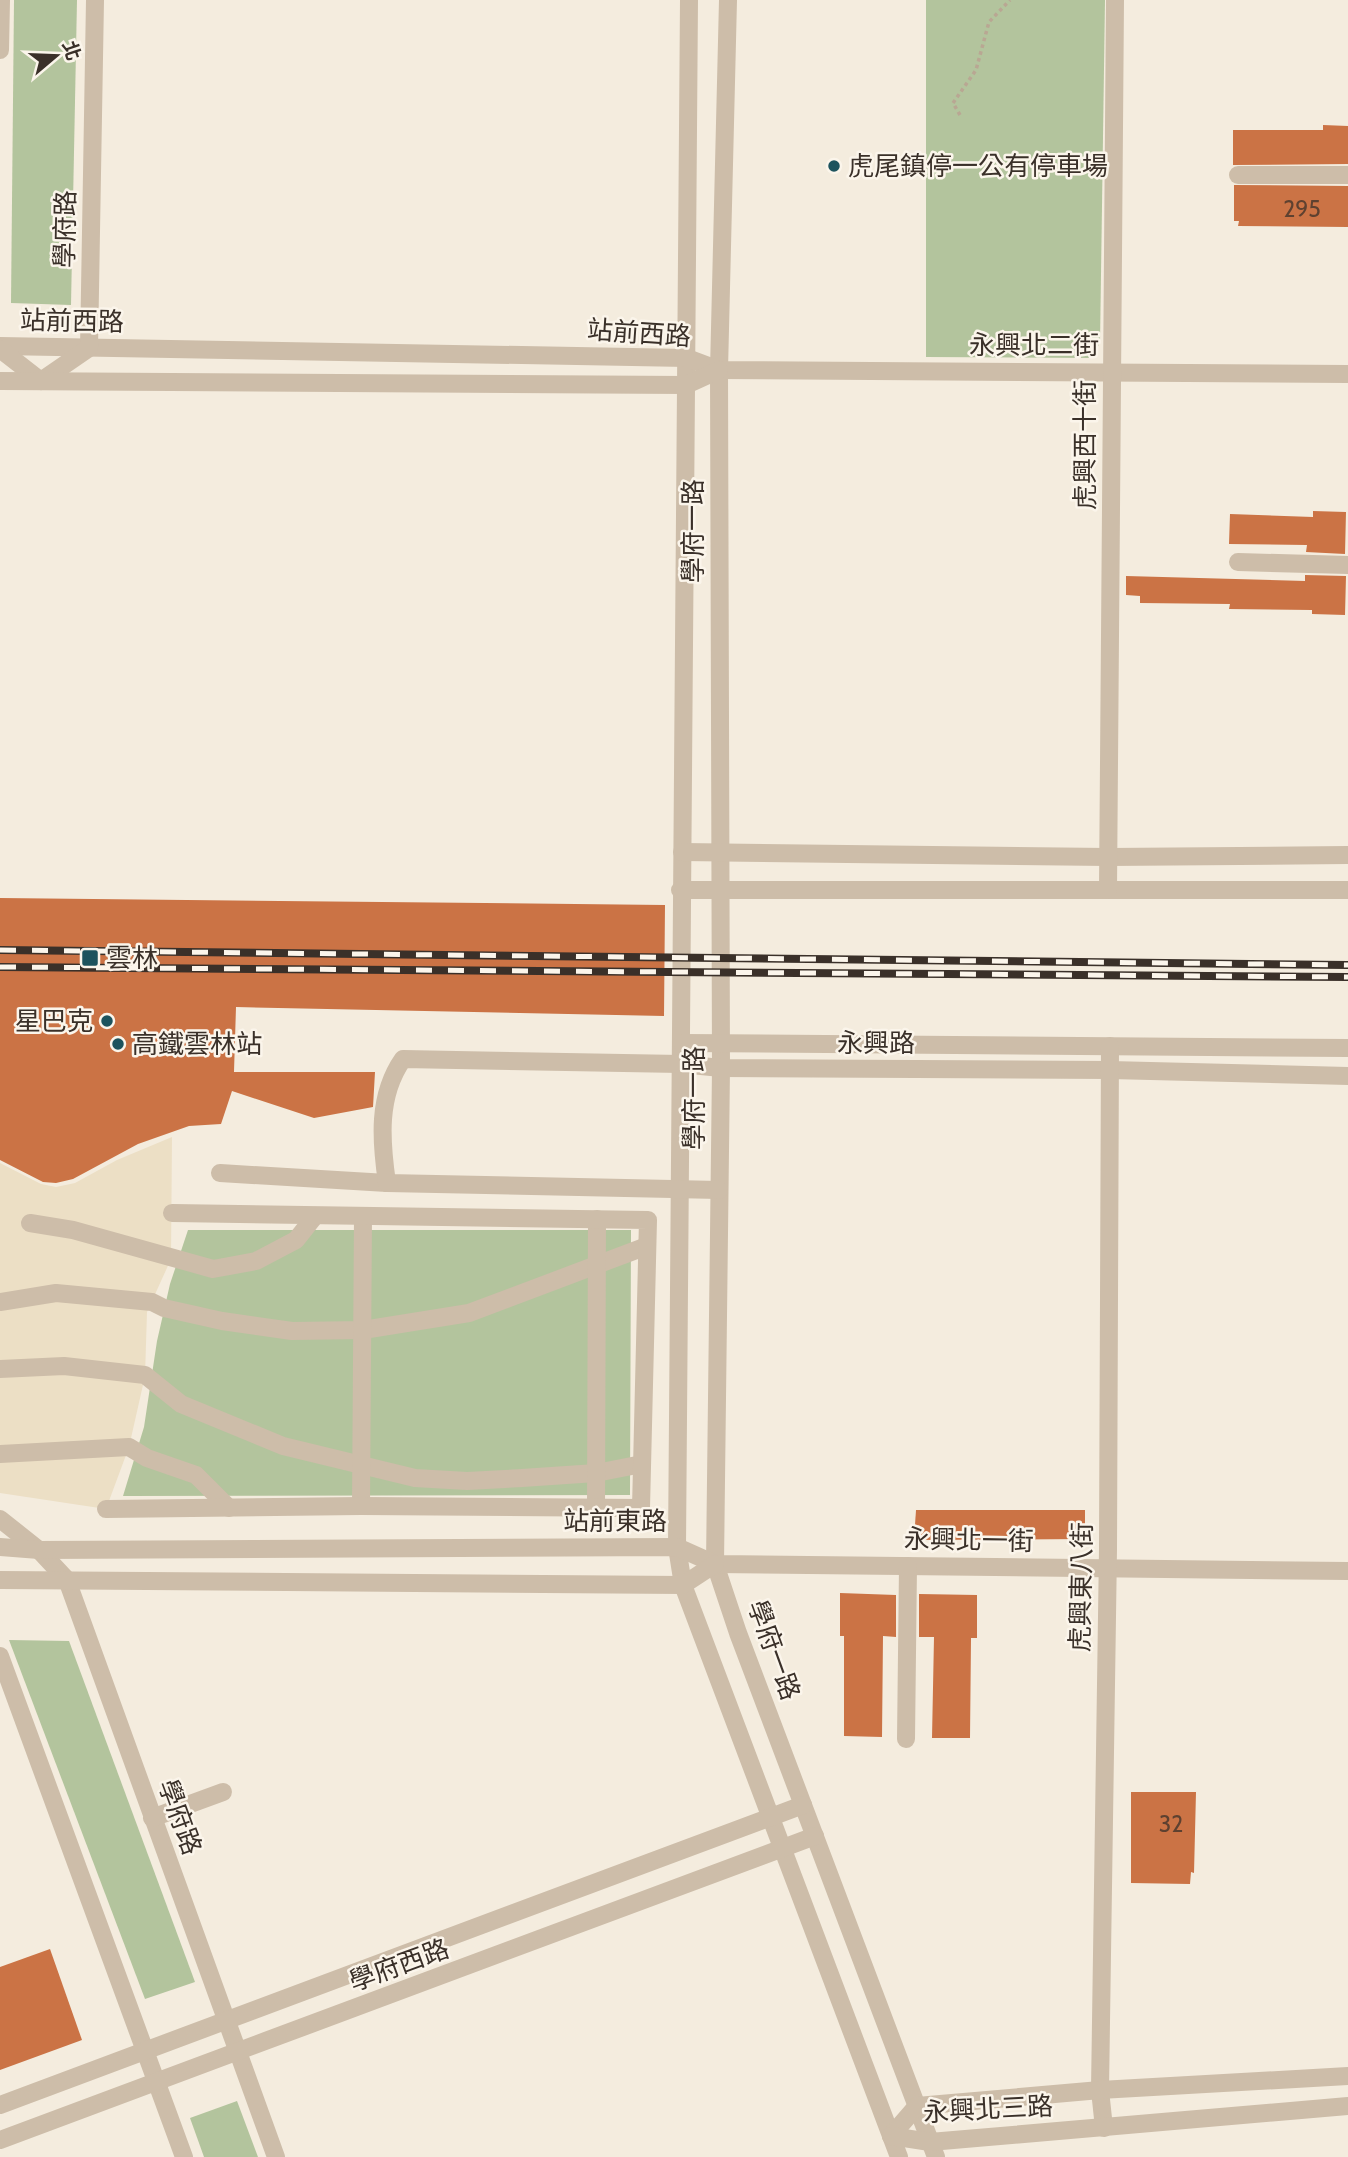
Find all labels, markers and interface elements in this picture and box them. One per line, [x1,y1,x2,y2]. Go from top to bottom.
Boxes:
north arrow [21,21,91,91]
text: 北 [58,38,86,63]
place label: 虎尾鎮停一公有停車場 [848,150,1108,182]
marker: 虎尾鎮停一公有停車場 [826,158,842,174]
street label: 學府路 [48,190,82,268]
house number: 295 [1283,195,1321,223]
street label: 站前西路 [20,304,124,338]
street label: 站前西路 [586,313,692,353]
street label: 永興北二街 [969,329,1099,361]
street label: 虎興西十街 [1069,380,1101,510]
street label: 學府一路 [677,479,709,583]
place label: 雲林 [106,942,158,974]
marker: 雲林 [80,948,100,968]
place label: 星巴克 [15,1005,93,1037]
marker: 星巴克 [99,1013,115,1029]
street label: 永興路 [837,1027,915,1059]
place label: 高鐵雲林站 [132,1028,262,1060]
marker: 高鐵雲林站 [110,1036,126,1052]
street label: 學府一路 [678,1046,710,1150]
street label: 站前東路 [563,1505,667,1537]
street label: 虎興東八街 [1064,1522,1098,1652]
street label: 永興北一街 [904,1523,1034,1557]
street label: 學府一路 [741,1596,807,1704]
street label: 學府路 [152,1775,208,1859]
house number: 32 [1159,1810,1183,1838]
street label: 學府西路 [345,1932,453,1998]
street label: 永興北三路 [922,2090,1054,2128]

